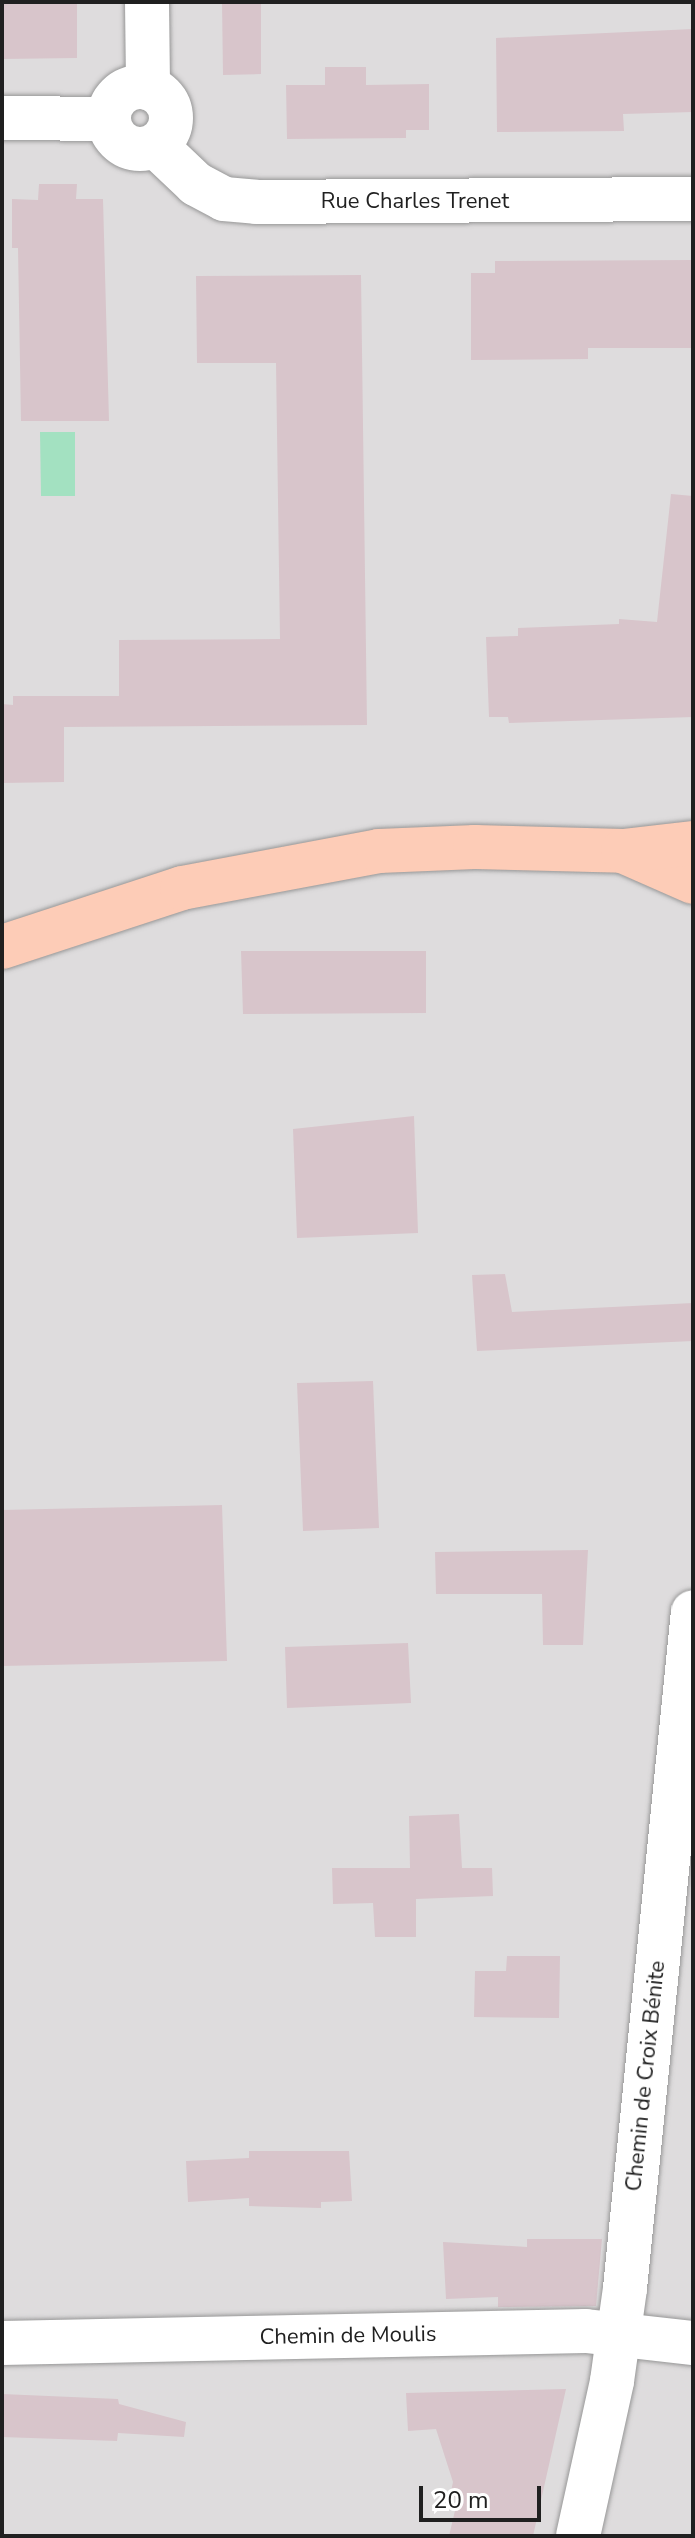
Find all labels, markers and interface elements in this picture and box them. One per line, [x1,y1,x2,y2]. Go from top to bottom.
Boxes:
street label: Rue Charles Trenet [321,189,509,215]
street label: Chemin de Croix Bénite [621,1959,671,2193]
street label: Chemin de Moulis [259,2321,437,2351]
scale bar [423,2470,545,2520]
text: 20 m [433,2484,489,2516]

